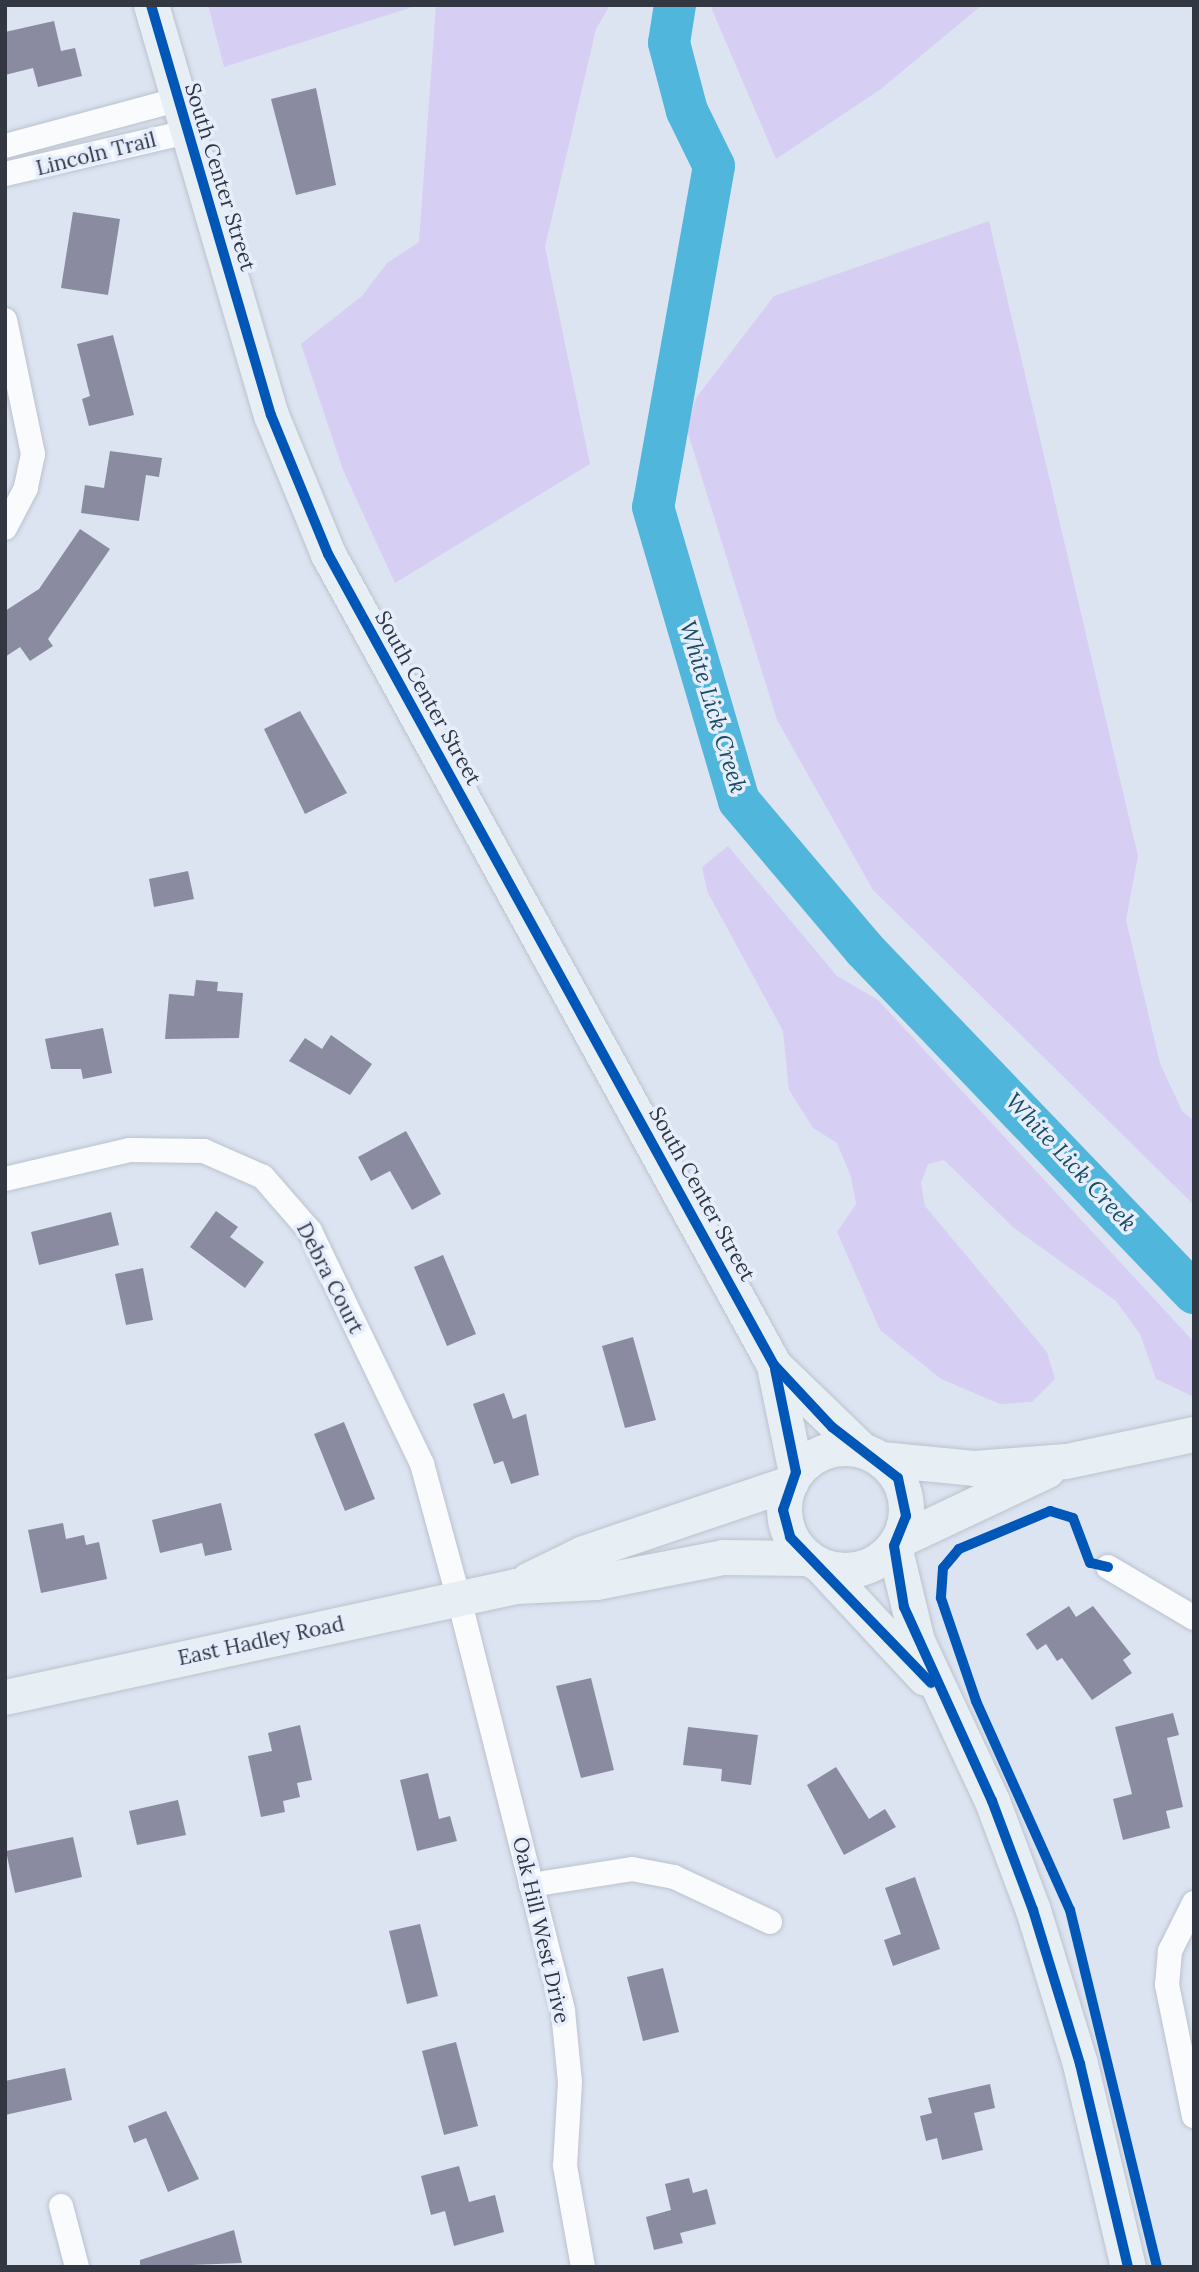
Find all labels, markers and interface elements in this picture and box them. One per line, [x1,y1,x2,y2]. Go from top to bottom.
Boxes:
street label: South Center Street [179,80,261,274]
street label: Lincoln Trail [33,127,159,181]
street label: South Center Street [370,607,486,789]
water label: White Lick Creek [674,617,752,797]
water label: White Lick Creek [1000,1087,1142,1237]
street label: South Center Street [644,1103,760,1285]
street label: Debra Court [291,1218,369,1338]
street label: East Hadley Road [176,1611,346,1671]
street label: Oak Hill West Drive [507,1834,575,2026]

